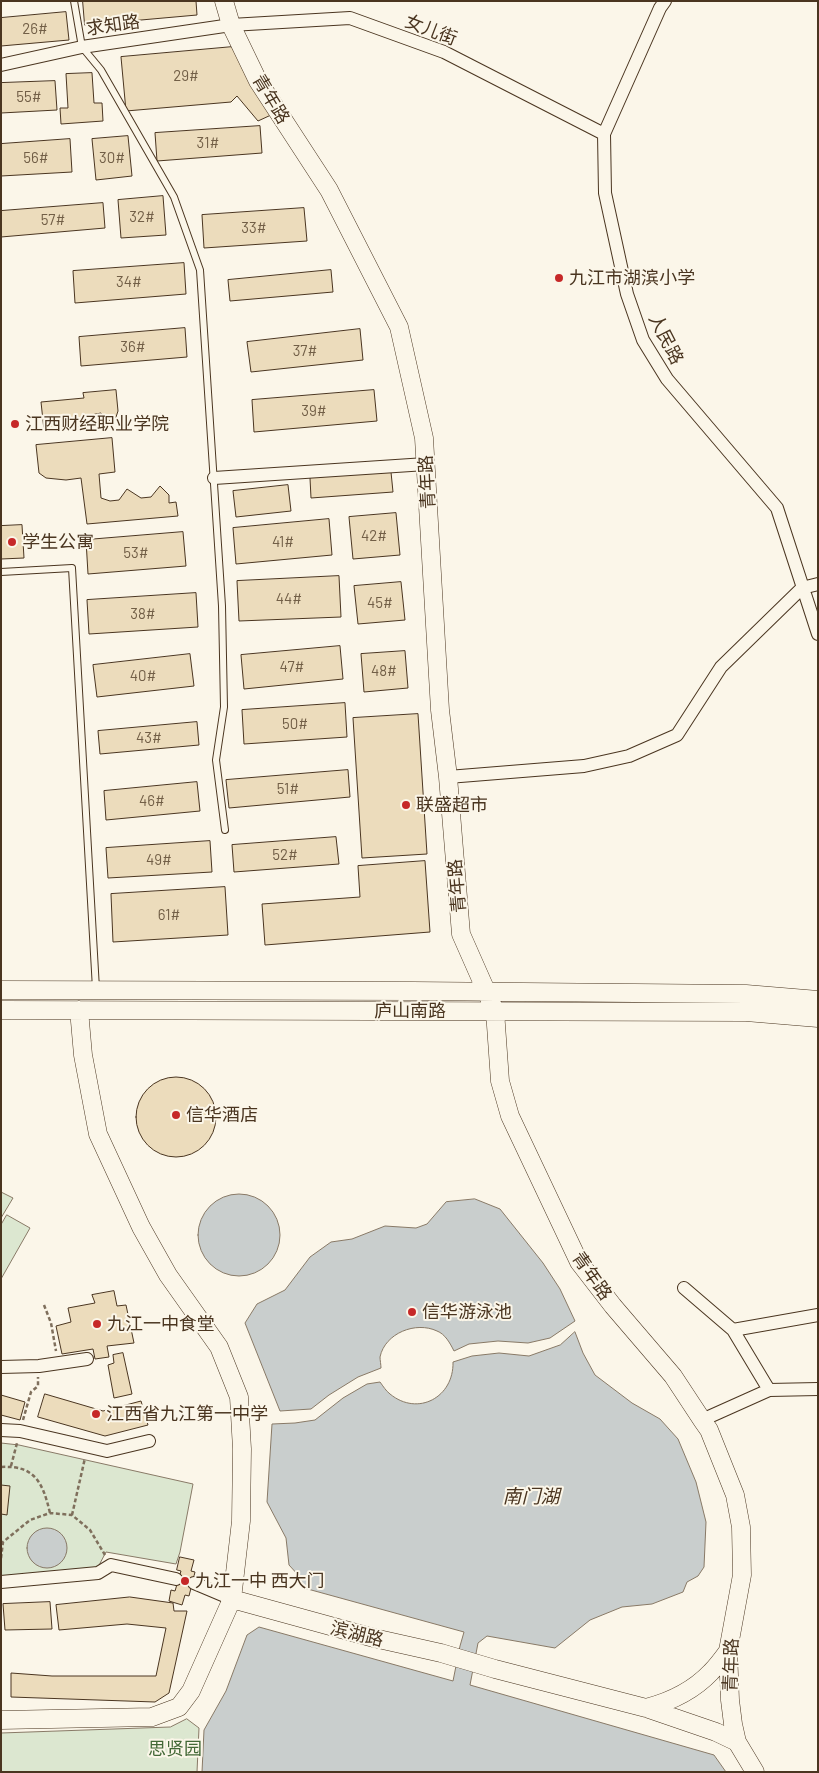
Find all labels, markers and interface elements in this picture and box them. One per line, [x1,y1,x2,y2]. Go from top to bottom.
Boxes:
street label: 女儿街 [402,10,460,50]
street label: 求知路 [85,11,141,39]
house number: 26# [22,20,48,38]
house number: 29# [173,67,199,85]
street label: 青年路 [248,70,294,128]
house number: 55# [16,88,42,106]
house number: 31# [197,134,219,152]
house number: 56# [23,149,49,167]
house number: 30# [99,149,125,167]
house number: 32# [129,208,155,226]
house number: 57# [41,211,65,229]
house number: 33# [241,219,267,237]
place label: 九江市湖滨小学 [569,267,695,289]
marker: 九江市湖滨小学 [553,272,565,284]
house number: 34# [116,273,142,291]
street label: 人民路 [644,310,688,368]
house number: 36# [120,338,146,356]
house number: 37# [293,342,317,360]
house number: 39# [301,402,327,420]
place label: 江西财经职业学院 [25,413,169,435]
marker: 江西财经职业学院 [9,418,21,430]
street label: 青年路 [415,454,439,510]
house number: 42# [361,527,387,545]
place label: 学生公寓 [22,531,94,553]
house number: 41# [272,533,294,551]
marker: 学生公寓 [6,536,18,548]
house number: 53# [123,544,149,562]
house number: 44# [276,590,302,608]
house number: 45# [367,594,393,612]
house number: 38# [130,605,156,623]
house number: 47# [280,658,304,676]
house number: 48# [371,662,397,680]
house number: 40# [130,667,156,685]
house number: 50# [282,715,308,733]
house number: 43# [136,729,162,747]
house number: 51# [277,780,299,798]
house number: 46# [139,792,165,810]
place label: 联盛超市 [416,794,488,816]
marker: 联盛超市 [400,799,412,811]
house number: 52# [272,846,298,864]
house number: 49# [146,851,172,869]
street label: 青年路 [444,858,470,914]
house number: 61# [158,906,180,924]
street label: 庐山南路 [374,1000,446,1022]
place label: 信华酒店 [186,1104,258,1126]
marker: 信华酒店 [170,1109,182,1121]
street label: 青年路 [568,1248,616,1304]
place label: 信华游泳池 [422,1301,512,1323]
marker: 信华游泳池 [406,1306,418,1318]
place label: 九江一中食堂 [107,1313,215,1335]
marker: 九江一中食堂 [91,1318,103,1330]
place label: 江西省九江第一中学 [106,1403,268,1425]
marker: 江西省九江第一中学 [90,1408,102,1420]
water label: 南门湖 [503,1486,559,1508]
place label: 九江一中 西大门 [195,1570,325,1592]
marker: 九江一中 西大门 [179,1575,191,1587]
street label: 滨湖路 [328,1617,386,1651]
street label: 青年路 [719,1638,743,1692]
park label: 思贤园 [148,1738,202,1760]

